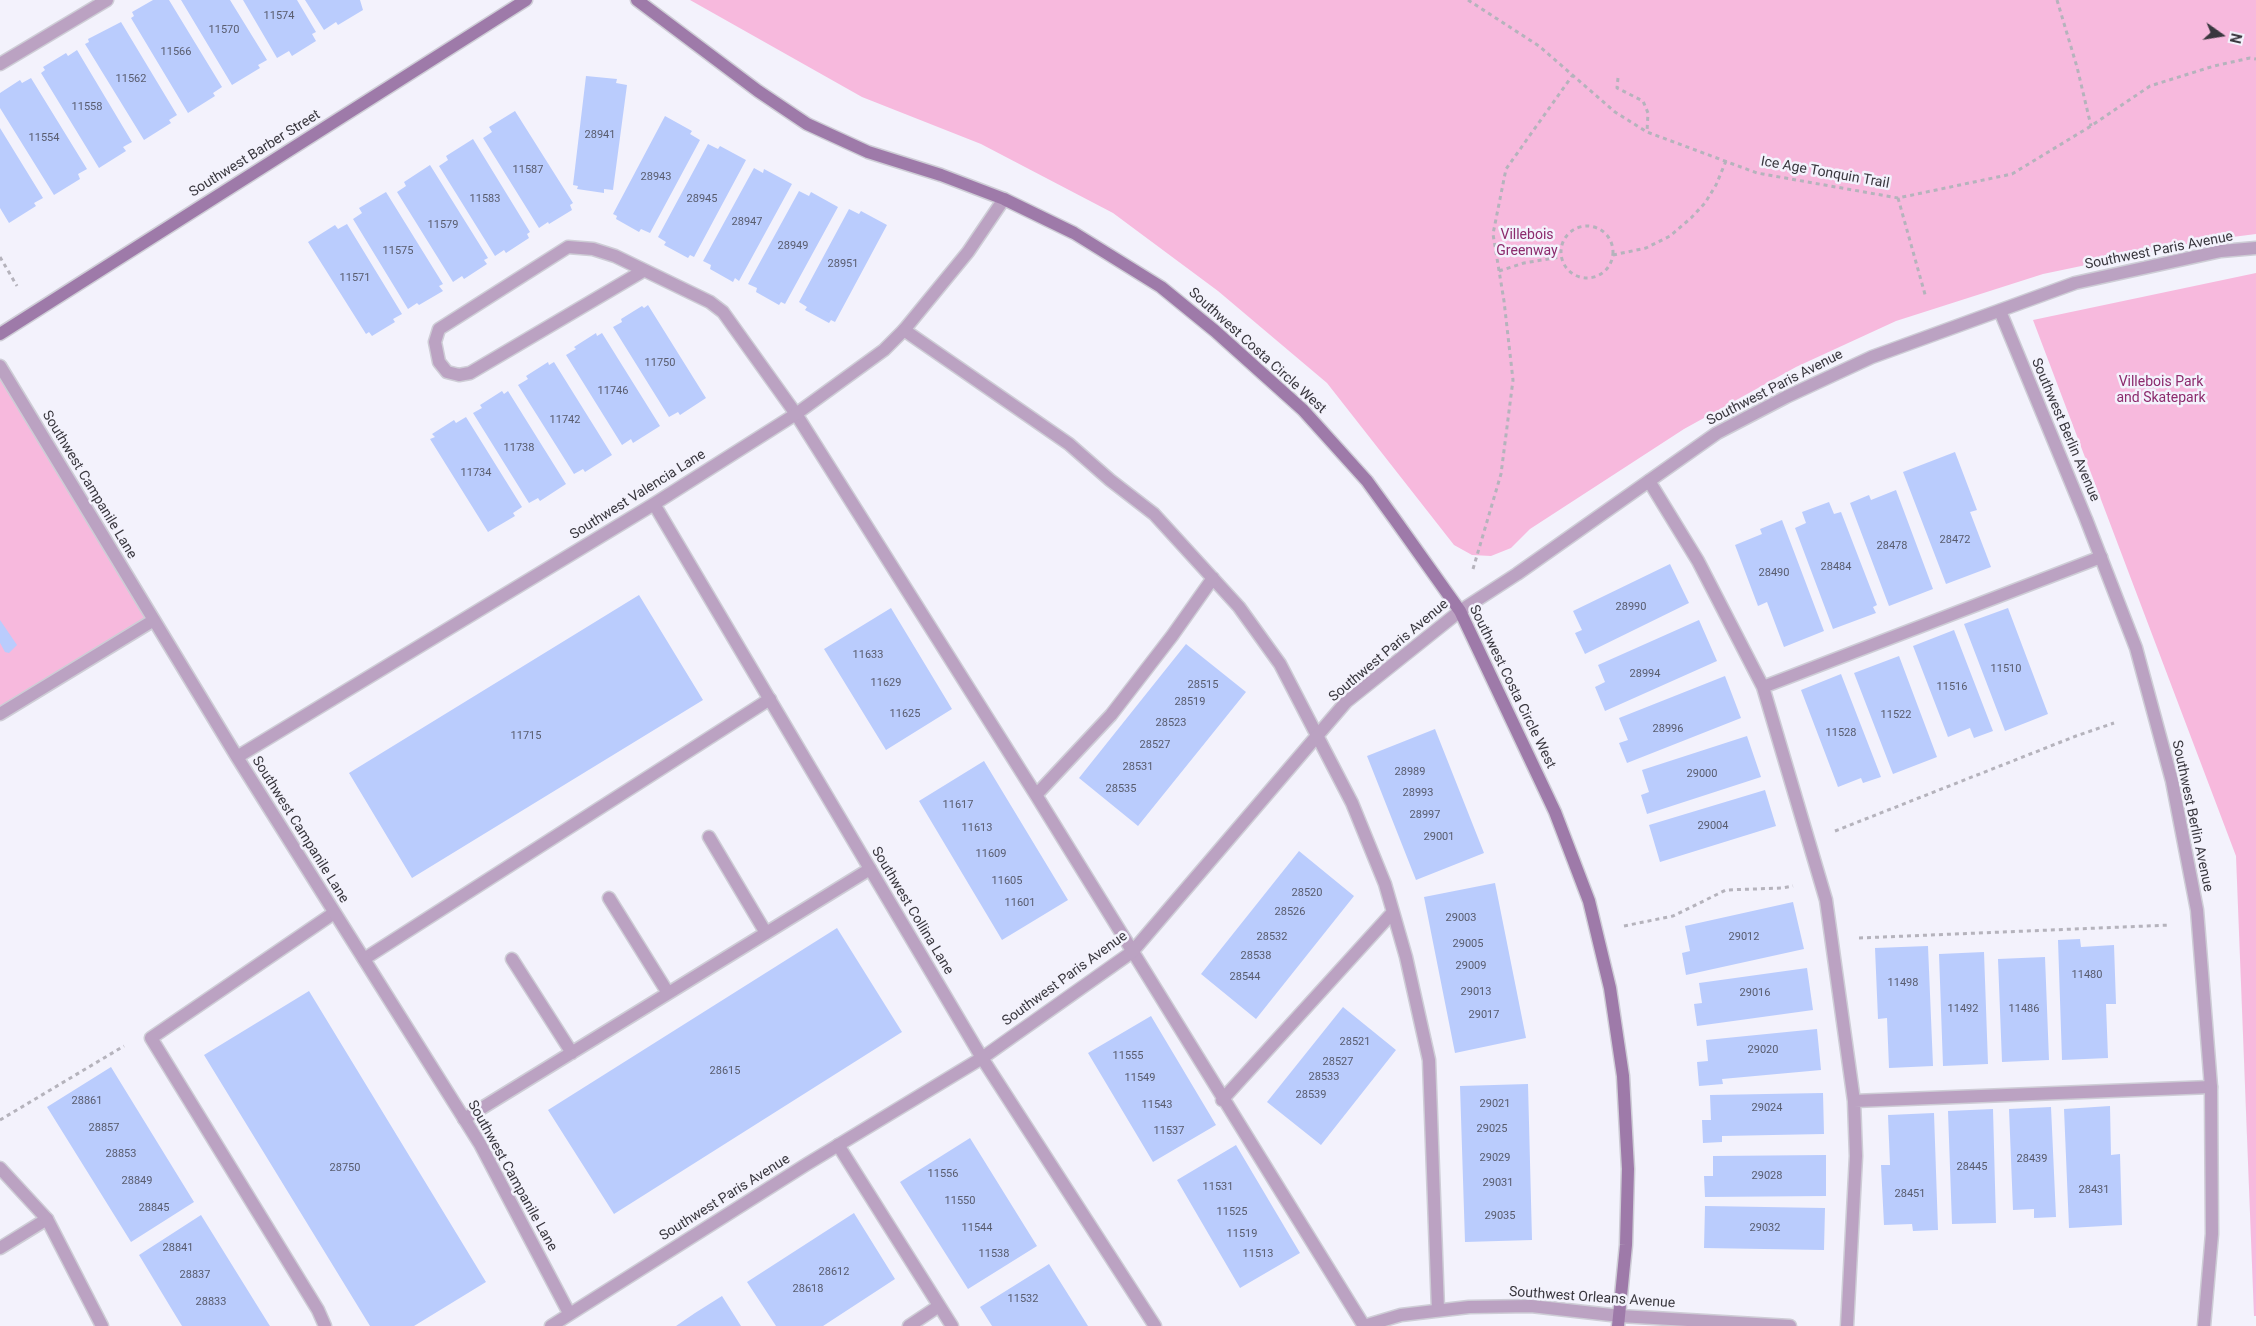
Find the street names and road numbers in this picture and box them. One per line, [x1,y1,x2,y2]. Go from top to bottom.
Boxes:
street label: Southwest Barber Street [187,107,323,201]
street label: Ice Age Tonquin Trail [1759,153,1891,193]
street label: Southwest Paris Avenue [2084,228,2234,274]
street label: Southwest Costa Circle West [1185,285,1329,417]
street label: Southwest Paris Avenue [1704,346,1846,430]
street label: Southwest Berlin Avenue [2027,356,2103,504]
street label: Southwest Campanile Lane [38,408,140,562]
street label: Southwest Valencia Lane [567,446,709,544]
street label: Southwest Paris Avenue [1326,596,1452,706]
street label: Southwest Costa Circle West [1465,603,1559,771]
street label: Southwest Berlin Avenue [2168,739,2216,893]
street label: Southwest Campanile Lane [248,754,352,906]
street label: Southwest Collina Lane [867,844,957,978]
street label: Southwest Paris Avenue [999,928,1131,1030]
street label: Southwest Campanile Lane [464,1098,560,1254]
street label: Southwest Paris Avenue [657,1151,793,1245]
street label: Southwest Orleans Avenue [1508,1284,1676,1312]

